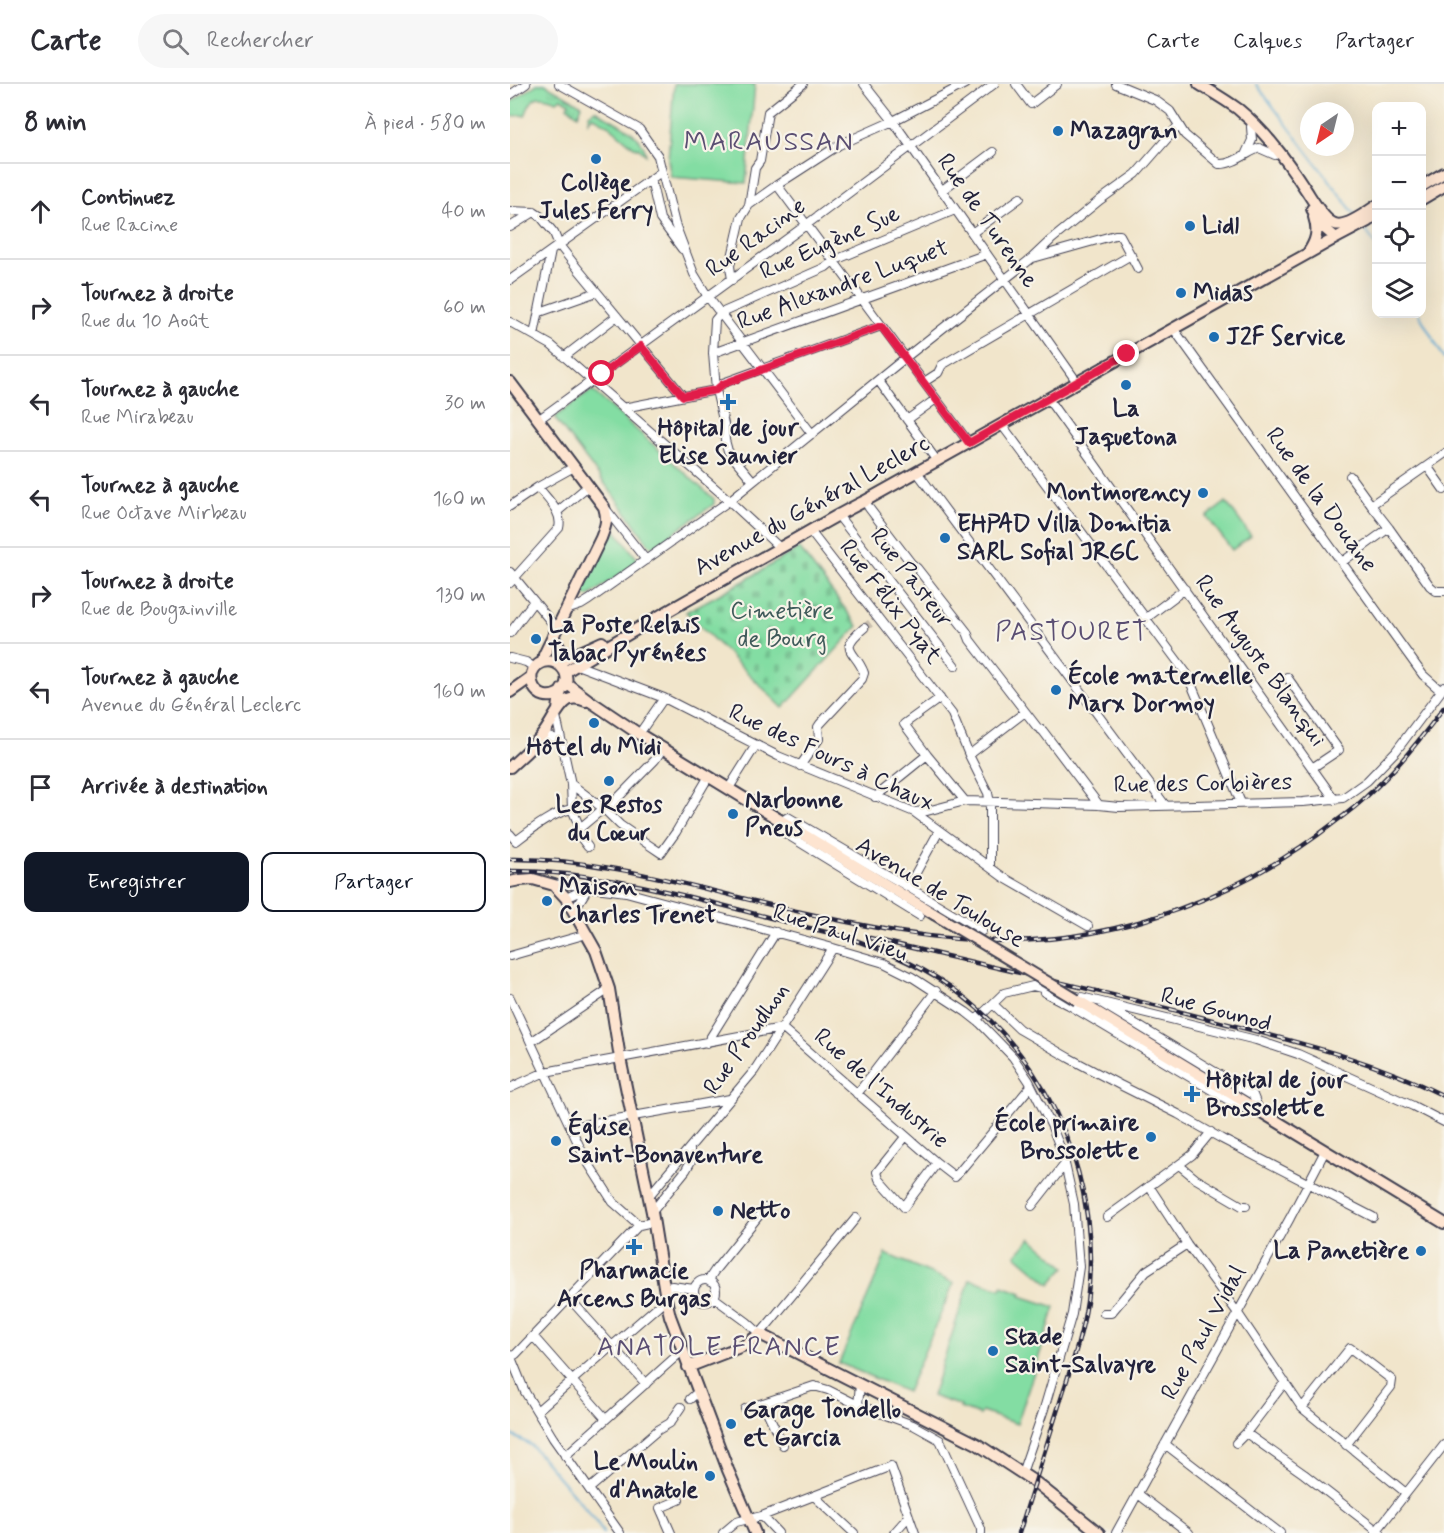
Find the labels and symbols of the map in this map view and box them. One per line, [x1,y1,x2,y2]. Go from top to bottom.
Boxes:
north arrow [1300,102,1354,156]
place label: Mazagran [1070,116,1178,150]
marker: Mazagran [1051,124,1065,138]
district label: MARAUSSAN [684,125,854,160]
street label: Rue de Turenne [929,148,1045,294]
marker: Collège Jules Ferry [589,152,603,166]
place label: Collège Jules Ferry [539,168,653,227]
street label: Rue Racine [700,191,812,285]
street label: Rue Eugène Sue [755,198,905,288]
place label: Lidl [1202,211,1239,242]
marker: Lidl [1183,219,1197,233]
street label: Rue Alexandre Luquet [733,232,953,338]
place label: Midas [1193,278,1253,309]
marker: Midas [1174,286,1188,300]
place label: J2F Service [1226,322,1346,353]
marker: J2F Service [1207,330,1221,344]
route end [1113,340,1139,366]
route start [588,360,614,386]
marker: La Jaquetona [1119,378,1133,392]
marker: Hôpital de jour Elise Saunier [719,393,737,411]
place label: La Jaquetona [1075,394,1178,453]
place label: Hôpital de jour Elise Saunier [657,413,799,472]
street label: Rue de la Douane [1258,421,1384,579]
street label: Avenue du Général Leclerc [689,428,935,584]
place label: Montmorency [1046,478,1191,509]
marker: Montmorency [1196,486,1210,500]
place label: EHPAD Villa Domitia SARL Sofial JRGC [957,509,1171,568]
street label: Rue Pasteur [862,522,960,634]
marker: EHPAD Villa Domitia SARL Sofial JRGC [938,531,952,545]
street label: Rue Félix Pyat [832,533,948,671]
street label: Rue Auguste Blanqui [1187,569,1333,753]
park label: Cimetière de Bourg [730,596,834,655]
place label: La Poste Relais Tabac Pyrénées [548,610,707,669]
district label: PASTOURET [995,615,1149,650]
marker: La Poste Relais Tabac Pyrénées [529,632,543,646]
place label: École maternelle Marx Dormoy [1068,659,1253,720]
marker: École maternelle Marx Dormoy [1049,683,1063,697]
street label: Rue des Fours à Chaux [723,697,939,819]
marker: Hôtel du Midi [587,716,601,730]
place label: Hôtel du Midi [526,732,662,763]
street label: Rue des Corbières [1113,767,1293,801]
marker: Les Restos du Cœur [602,774,616,788]
place label: Narbonne Pneus [745,785,844,844]
place label: Les Restos du Cœur [556,790,663,849]
marker: Narbonne Pneus [726,807,740,821]
street label: Avenue de Toulouse [850,830,1030,956]
place label: Maison Charles Trenet [559,872,717,931]
marker: Maison Charles Trenet [540,894,554,908]
street label: Rue Paul Vieu [769,897,912,969]
street label: Rue Proudhon [697,977,797,1101]
street label: Rue Gounod [1157,980,1275,1040]
street label: Rue de l'Industrie [807,1022,955,1156]
place label: Hôpital de jour Brossolette [1206,1065,1348,1124]
marker: Hôpital de jour Brossolette [1183,1085,1201,1103]
place label: École primaire Brossolette [994,1106,1140,1167]
place label: Église Saint-Bonaventure [568,1110,763,1171]
marker: École primaire Brossolette [1144,1130,1158,1144]
marker: Église Saint-Bonaventure [549,1134,563,1148]
place label: Netto [730,1196,790,1227]
marker: Netto [711,1204,725,1218]
place label: La Panetière [1273,1236,1409,1267]
marker: Pharmacie Arcens Burgas [627,1240,641,1254]
marker: La Panetière [1414,1244,1428,1258]
place label: Pharmacie Arcens Burgas [557,1256,711,1316]
street label: Rue Paul Vidal [1154,1260,1254,1406]
place label: Stade Saint-Salvayre [1005,1322,1157,1381]
district label: ANATOLE FRANCE [597,1330,841,1365]
marker: Stade Saint-Salvayre [986,1344,1000,1358]
place label: Garage Tondello et Garcia [743,1395,901,1454]
marker: Garage Tondello et Garcia [724,1417,738,1431]
place label: Le Moulin d'Anatole [593,1447,698,1506]
marker: Le Moulin d'Anatole [703,1469,717,1483]

